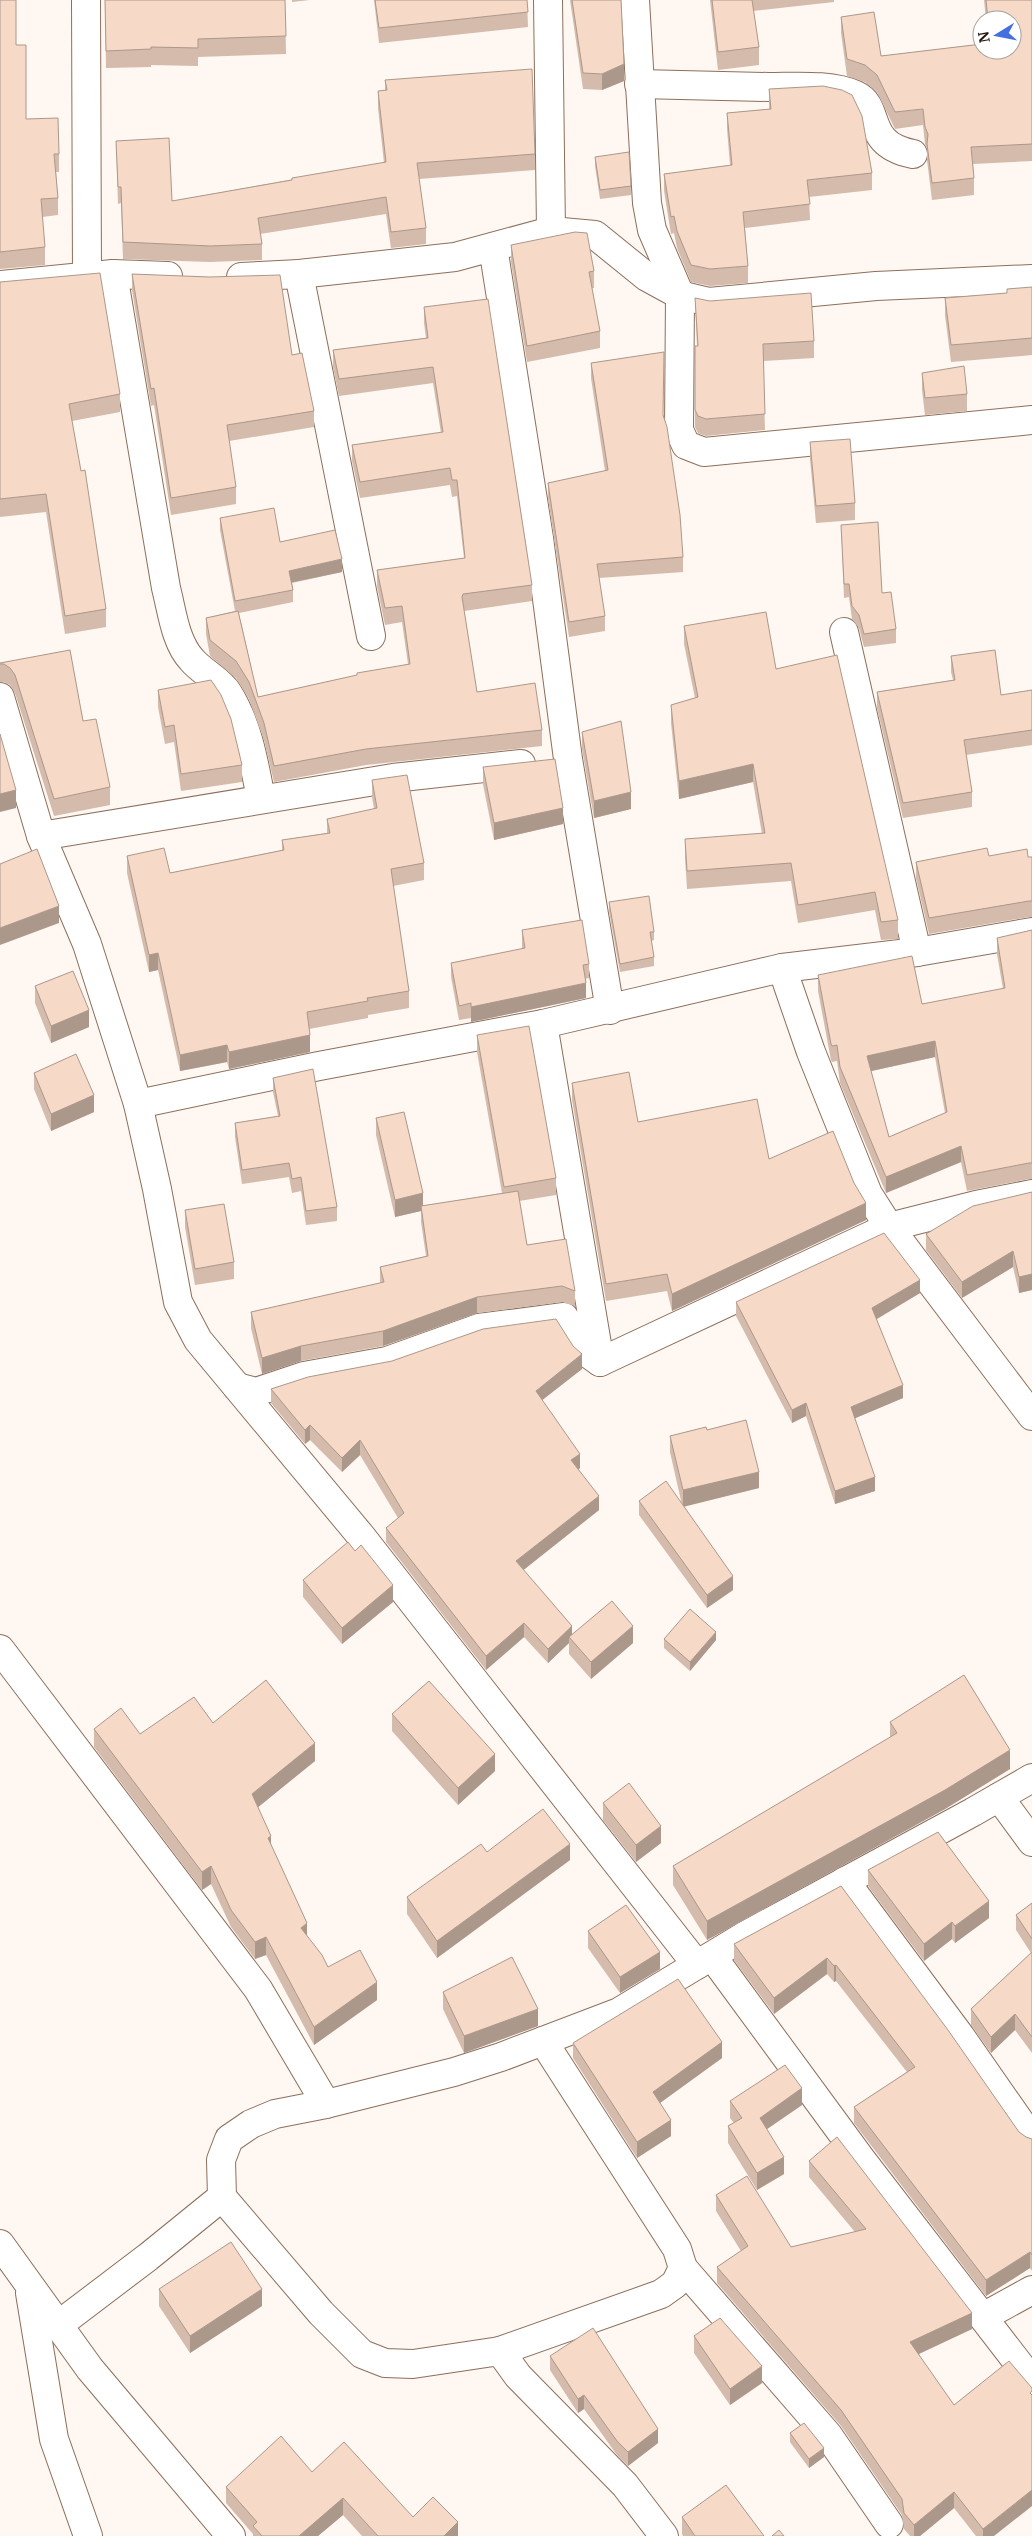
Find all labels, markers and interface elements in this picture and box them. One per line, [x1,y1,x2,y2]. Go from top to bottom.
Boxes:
north arrow [972,10,1022,60]
text: N [974,30,994,44]

